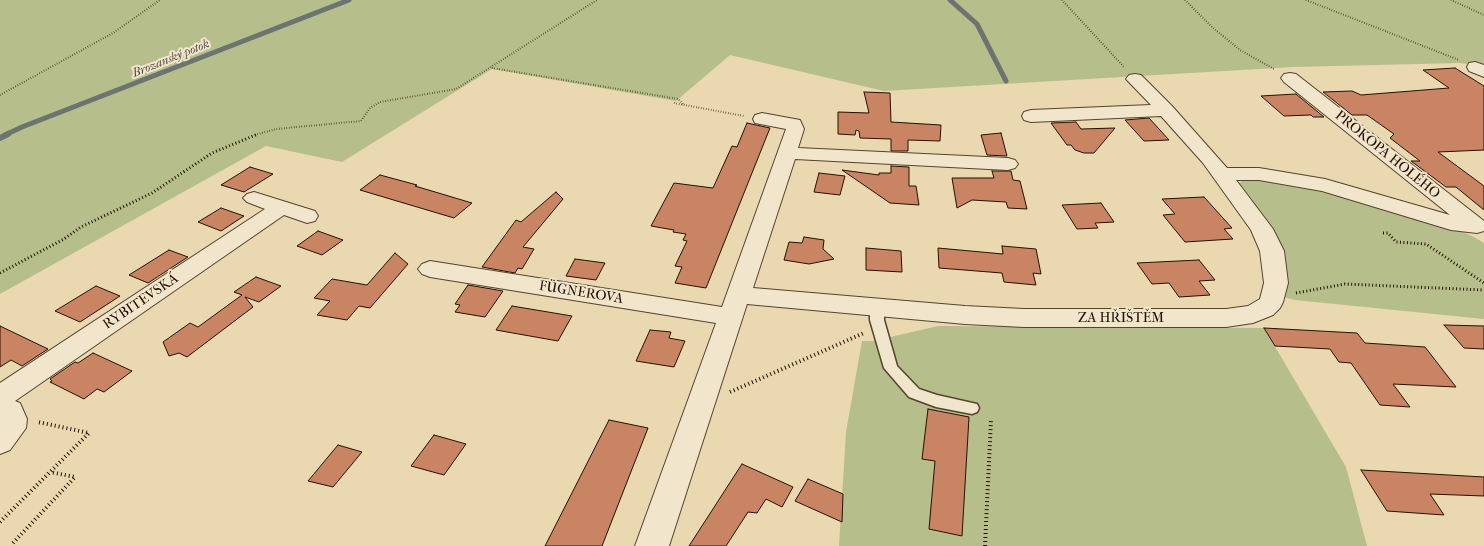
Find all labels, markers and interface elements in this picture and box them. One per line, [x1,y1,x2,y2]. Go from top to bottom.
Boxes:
water label: Brozanský potok [130,37,212,81]
street label: PROKOPA HOLÉHO [1331,107,1443,203]
street label: RYBITEVSKÁ [100,271,182,333]
street label: FÜGNEROVA [538,278,624,308]
street label: ZA HŘIŠTĚM [1078,311,1164,327]

